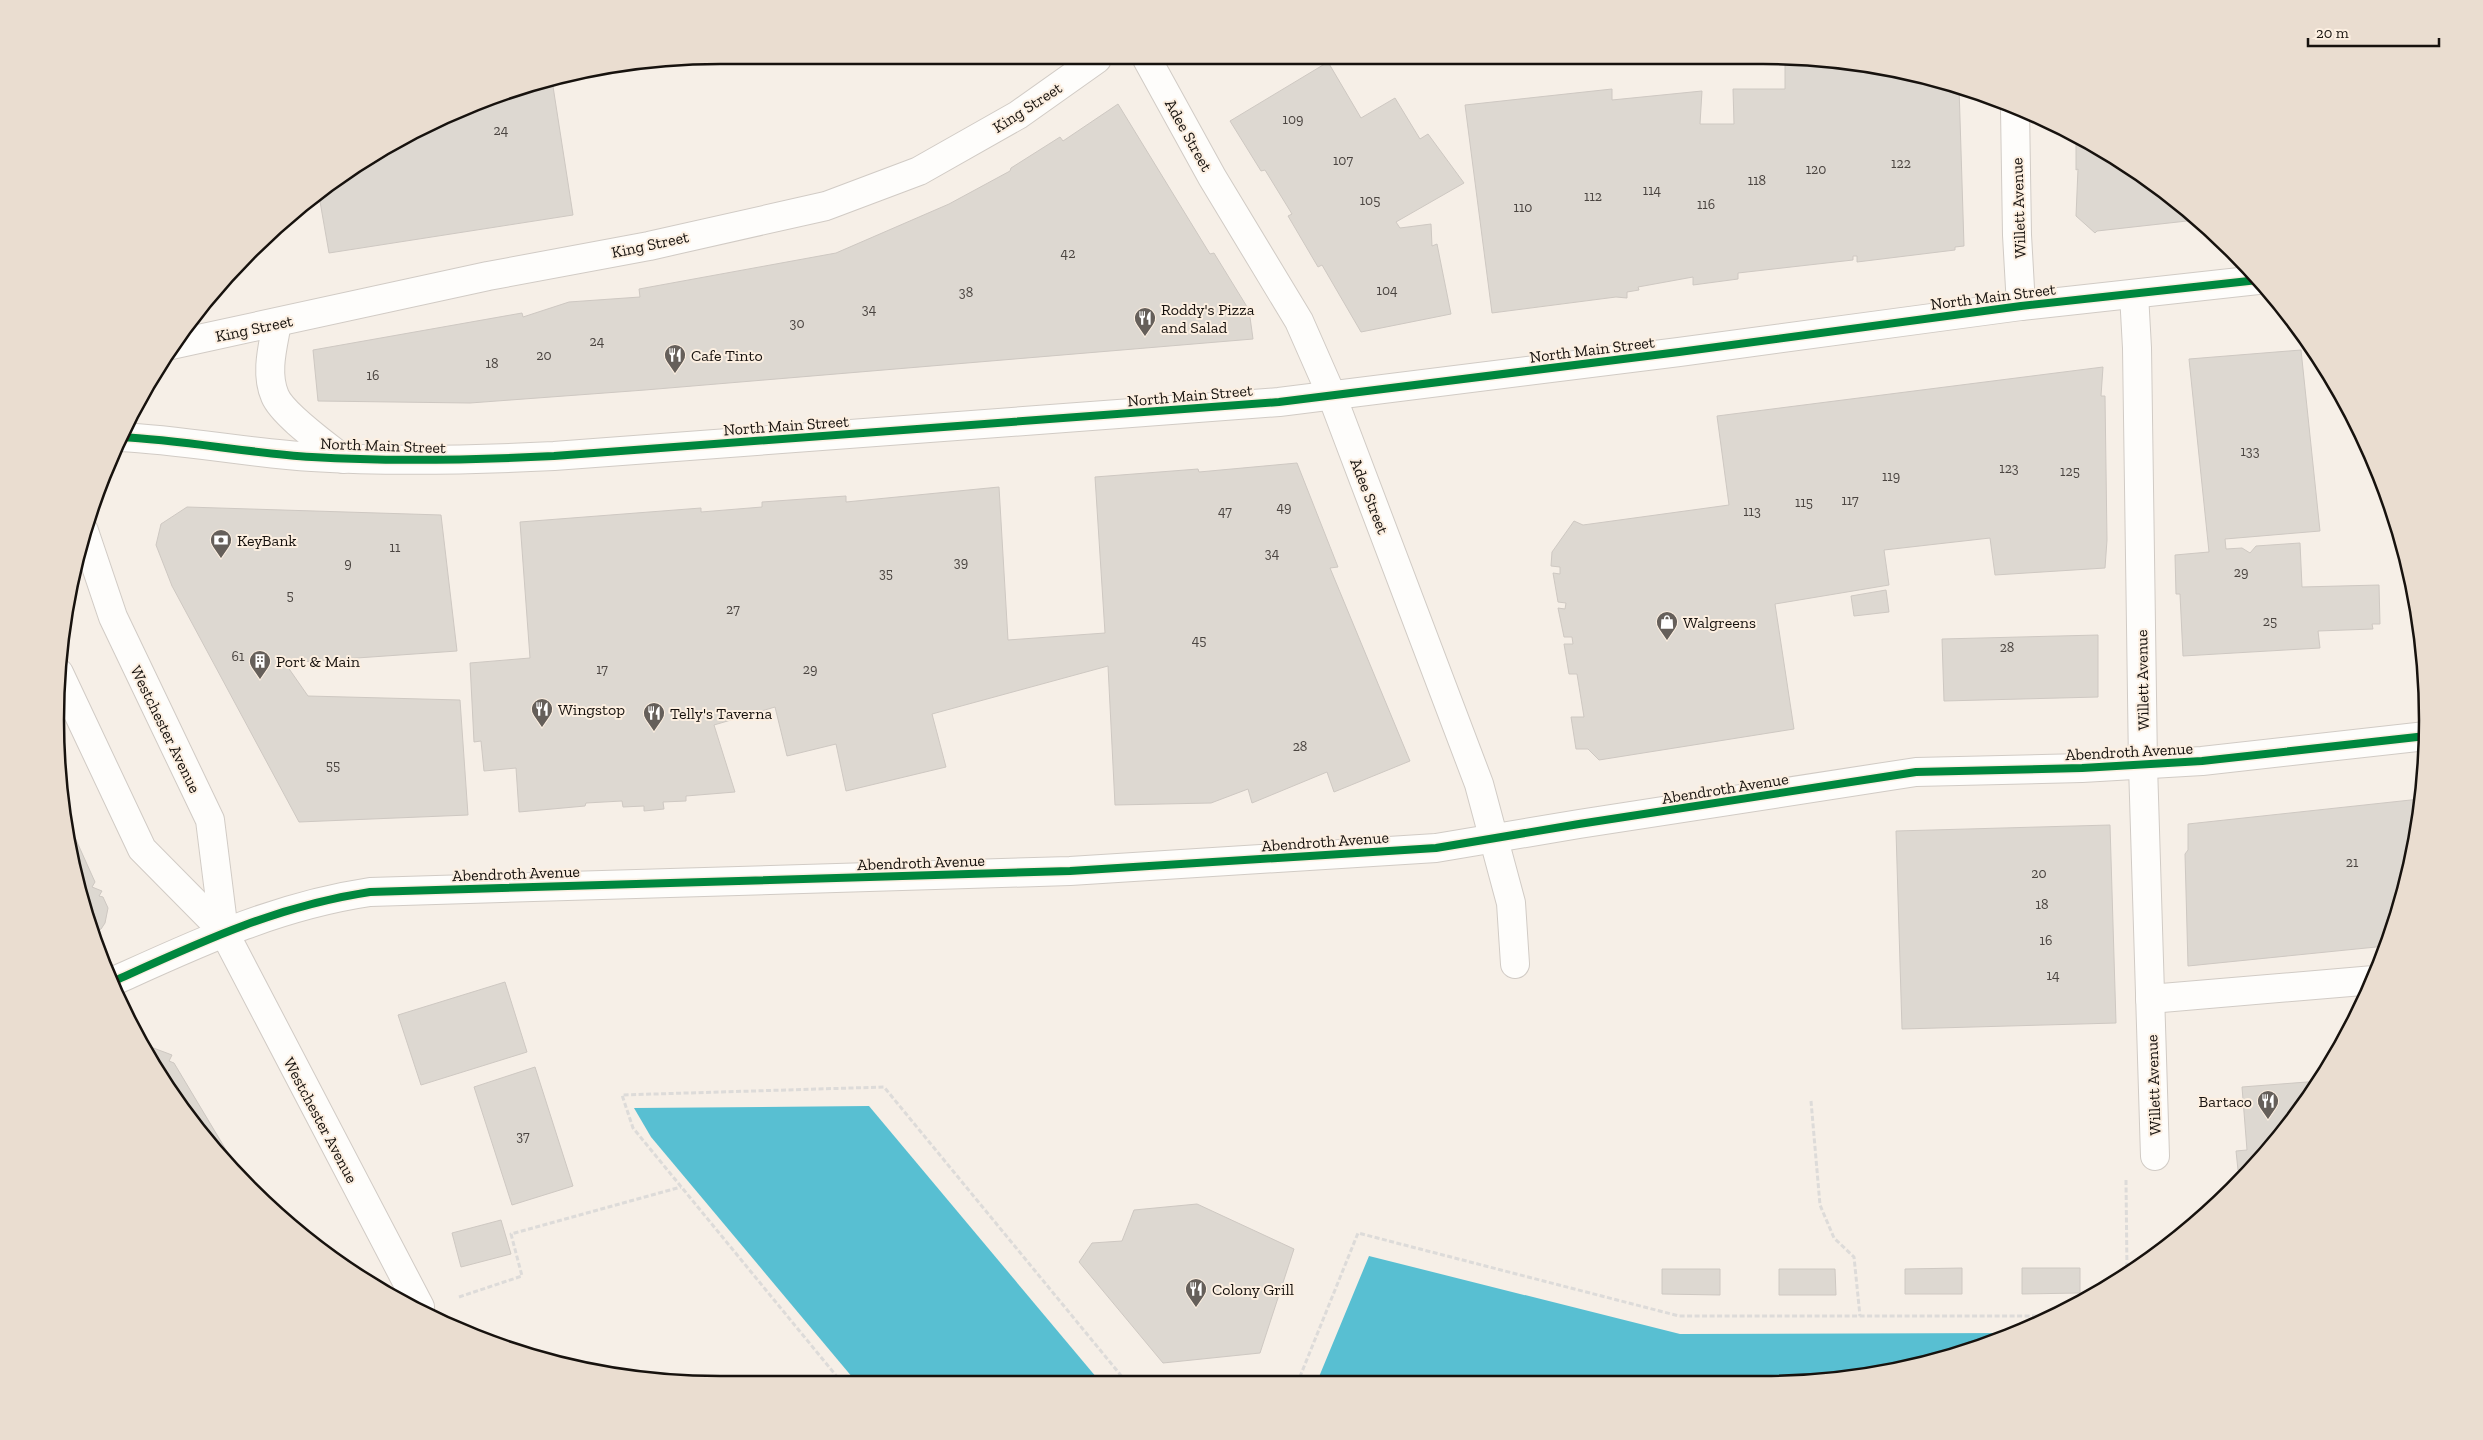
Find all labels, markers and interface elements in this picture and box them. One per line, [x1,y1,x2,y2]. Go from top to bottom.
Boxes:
scale bar [2308,15,2439,47]
text: 20 m [2316,24,2349,42]
street label: King Street [989,78,1065,137]
street label: Adee Street [1161,96,1216,175]
house number: 109 [1283,111,1303,128]
house number: 24 [494,122,509,139]
house number: 107 [1333,152,1353,169]
house number: 122 [1891,155,1911,172]
street label: Willett Avenue [2007,157,2030,259]
house number: 120 [1806,161,1826,178]
house number: 118 [1748,172,1766,189]
house number: 114 [1643,182,1662,199]
house number: 112 [1584,188,1602,205]
house number: 105 [1360,192,1380,209]
house number: 116 [1697,196,1715,213]
house number: 110 [1514,199,1532,216]
street label: King Street [610,227,691,262]
house number: 42 [1061,245,1075,262]
street label: North Main Street [1929,279,2057,314]
house number: 104 [1377,282,1398,299]
house number: 38 [959,284,973,301]
place label: Roddy's Pizza and Salad [1161,300,1255,337]
house number: 34 [862,301,877,318]
restaurant icon: Roddy's Pizza and Salad [1133,306,1157,337]
street label: King Street [214,311,295,346]
house number: 30 [790,315,804,332]
street label: North Main Street [1528,332,1656,367]
house number: 24 [590,333,605,350]
restaurant icon: Cafe Tinto [663,343,687,374]
place label: Cafe Tinto [691,346,763,365]
house number: 20 [536,347,552,364]
house number: 18 [486,355,498,372]
house number: 16 [367,367,379,384]
street label: North Main Street [1127,381,1254,410]
street label: North Main Street [723,412,850,439]
street label: North Main Street [320,434,446,457]
house number: 133 [2240,443,2260,460]
street label: Adee Street [1346,456,1393,537]
house number: 123 [1999,460,2019,477]
house number: 125 [2060,463,2080,480]
house number: 119 [1882,468,1900,485]
house number: 117 [1841,492,1859,509]
house number: 115 [1795,494,1813,511]
house number: 49 [1277,499,1291,516]
house number: 47 [1218,503,1232,520]
house number: 113 [1743,503,1761,520]
bank icon: KeyBank [209,528,233,559]
place label: KeyBank [237,531,297,550]
house number: 11 [390,539,401,556]
house number: 34 [1265,545,1280,562]
house number: 39 [954,554,968,571]
house number: 9 [344,555,352,572]
house number: 29 [2234,564,2248,581]
house number: 35 [879,565,893,582]
house number: 5 [286,587,294,604]
house number: 27 [726,601,740,618]
shop icon: Walgreens [1655,610,1679,641]
place label: Walgreens [1683,613,1756,632]
house number: 25 [2263,613,2277,630]
street label: Willett Avenue [2132,629,2153,731]
house number: 45 [1192,632,1206,649]
house number: 28 [2000,639,2014,656]
house number: 61 [232,648,245,665]
building icon: Port & Main [248,649,272,680]
place label: Port & Main [276,652,361,671]
house number: 17 [596,661,608,678]
house number: 29 [803,661,817,678]
street label: Westchester Avenue [126,662,205,796]
restaurant icon: Wingstop [530,697,554,728]
place label: Wingstop [558,700,625,719]
restaurant icon: Telly's Taverna [642,701,666,732]
place label: Telly's Taverna [670,704,772,723]
house number: 28 [1293,738,1307,755]
street label: Abendroth Avenue [2065,739,2193,764]
house number: 55 [326,757,340,774]
street label: Abendroth Avenue [1660,769,1790,808]
street label: Abendroth Avenue [1261,828,1389,855]
street label: Abendroth Avenue [857,851,985,874]
house number: 21 [2346,854,2359,871]
street label: Abendroth Avenue [452,862,580,885]
house number: 20 [2031,865,2047,882]
house number: 18 [2036,896,2048,913]
house number: 16 [2040,932,2052,949]
house number: 14 [2047,967,2060,984]
street label: Willett Avenue [2142,1034,2165,1136]
street label: Westchester Avenue [279,1054,362,1186]
restaurant icon: Bartaco [2256,1089,2280,1120]
place label: Bartaco [2199,1092,2252,1111]
house number: 37 [516,1128,530,1145]
restaurant icon: Colony Grill [1184,1277,1208,1308]
place label: Colony Grill [1212,1280,1294,1299]

